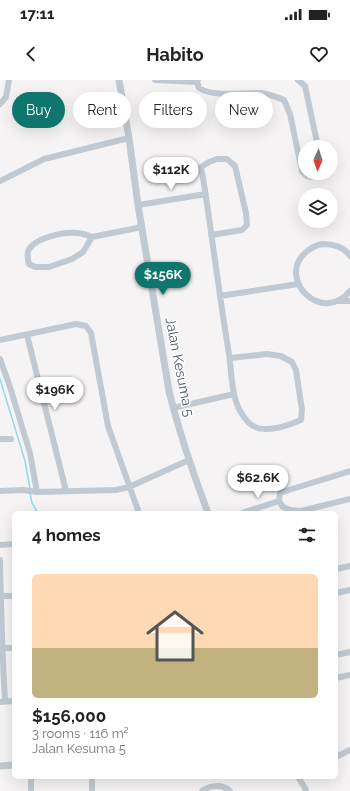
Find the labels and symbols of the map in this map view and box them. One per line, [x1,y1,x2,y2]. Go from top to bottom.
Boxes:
north arrow [298,140,338,180]
pin: $112K [143,157,199,191]
pin: $156K [135,262,191,296]
street label: Jalan Kesuma 5 [163,316,198,418]
pin: $196K [27,377,83,411]
pin: $62.6K [225,465,291,499]

